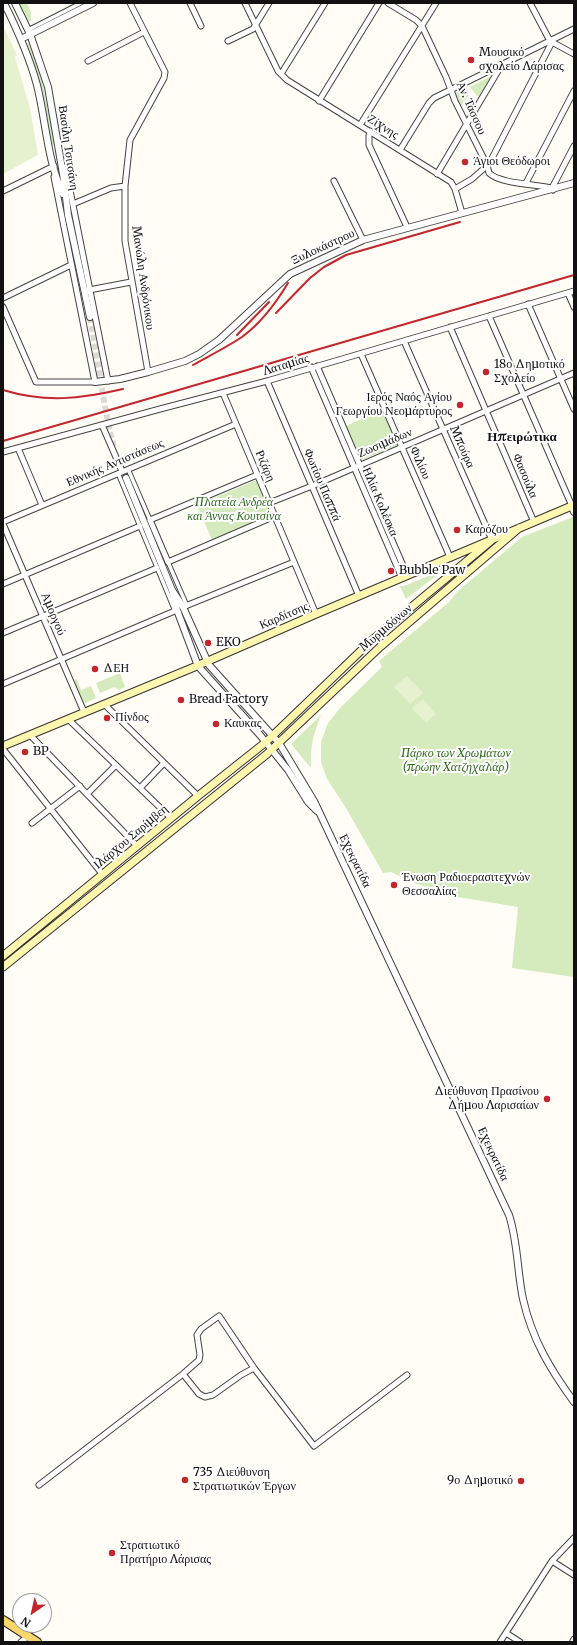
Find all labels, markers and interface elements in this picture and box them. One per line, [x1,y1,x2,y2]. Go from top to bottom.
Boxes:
place label: Μουσικό σχολείο Λάρισας [479,46,564,74]
marker: Μουσικό σχολείο Λάρισας [466,55,476,65]
street label: Αν. Τάσσου [453,79,489,137]
street label: Βασίλη Τσιτσάνη [55,105,81,191]
street label: Ζίχνης [365,112,401,142]
place label: Άγιοι Θεόδωροι [473,155,550,169]
marker: Άγιοι Θεόδωροι [460,157,470,167]
street label: Μανώλη Ανδρόνικου [129,225,157,331]
street label: Ξυλοκάστρου [289,226,357,268]
street label: Λαταμίας [261,351,311,379]
place label: 18ο Δημοτικό Σχολείο [494,358,565,386]
marker: 18ο Δημοτικό Σχολείο [481,367,491,377]
place label: Ιερός Ναός Αγίου Γεωργίου Νεομάρτυρος [336,391,452,419]
marker: Ιερός Ναός Αγίου Γεωργίου Νεομάρτυρος [455,400,465,410]
street label: Μπούρα [446,424,478,470]
street label: Ζωσιμάδων [356,425,414,461]
district label: Ηπειρώτικα [487,429,557,445]
street label: Εθνικής Αντιστάσεως [64,436,166,490]
street label: Φιλίου [406,444,434,482]
street label: Φωτίου Παππά [300,447,344,523]
street label: Ριζάρη [252,448,278,484]
street label: Φασούλα [509,452,541,500]
street label: Ηλία Κολέσκα [359,465,401,539]
park label: Πλατεία Ανδρέα και Άννας Κουτσίνα [187,496,281,524]
place label: Καρόζου [465,523,508,537]
marker: Καρόζου [452,525,462,535]
place label: Bubble Paw [399,564,465,578]
marker: Bubble Paw [386,566,396,576]
street label: Αμοργού [38,590,68,638]
street label: Καρδίτσης [257,599,311,633]
street label: Μυρμιδόνων [357,601,415,655]
place label: EKO [216,636,241,650]
marker: EKO [203,638,213,648]
place label: ΔΕΗ [103,662,129,676]
marker: ΔΕΗ [90,664,100,674]
place label: Bread Factory [189,693,268,707]
marker: Bread Factory [176,695,186,705]
place label: Πίνδος [115,711,149,725]
marker: Πίνδος [102,713,112,723]
place label: Καυκας [224,717,261,731]
marker: Καυκας [211,719,221,729]
place label: BP [33,745,49,759]
marker: BP [20,747,30,757]
park label: Πάρκο των Χρωμάτων (πρώην Χατζηχαλάρ) [401,747,511,775]
street label: Ιλάρχου Σαρίμβεη [91,802,171,872]
street label: Εχεκρατίδα [336,832,374,890]
place label: Ένωση Ραδιοερασιτεχνών Θεσσαλίας [402,871,530,899]
marker: Ένωση Ραδιοερασιτεχνών Θεσσαλίας [389,880,399,890]
place label: Διεύθυνση Πρασίνου Δήμου Λαρισαίων [434,1085,539,1113]
marker: Διεύθυνση Πρασίνου Δήμου Λαρισαίων [542,1094,552,1104]
street label: Εχεκρατίδα [474,1125,512,1183]
place label: 735 Διεύθυνση Στρατιωτικών Έργων [193,1466,296,1494]
place label: 9ο Δημοτικό [447,1474,513,1488]
marker: 735 Διεύθυνση Στρατιωτικών Έργων [180,1475,190,1485]
marker: 9ο Δημοτικό [516,1476,526,1486]
place label: Στρατιωτικό Πρατήριο Λάρισας [120,1539,211,1567]
marker: Στρατιωτικό Πρατήριο Λάρισας [107,1548,117,1558]
north arrow [12,1593,52,1633]
text: N [18,1614,33,1630]

